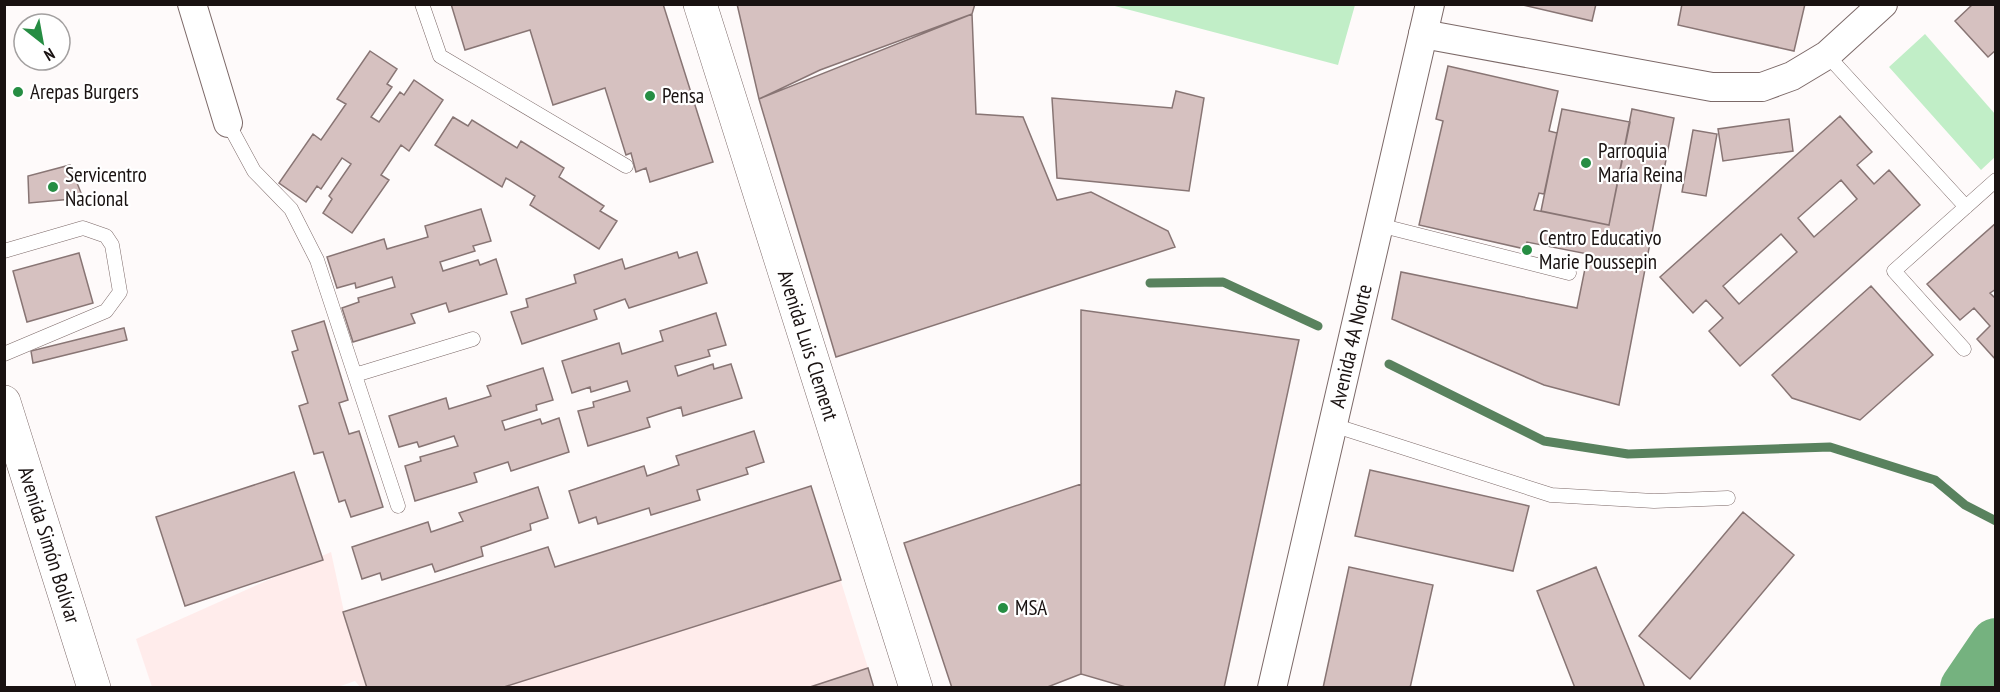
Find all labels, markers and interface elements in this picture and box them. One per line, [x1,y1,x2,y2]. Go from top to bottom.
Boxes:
north arrow [12,12,72,72]
text: N [41,44,59,66]
place label: Arepas Burgers [30,78,139,105]
place label: Pensa [662,82,704,109]
marker: Arepas Burgers [11,85,25,99]
marker: Pensa [643,89,657,103]
place label: Parroquia María Reina [1598,137,1683,188]
marker: Parroquia María Reina [1579,156,1593,170]
place label: Servicentro Nacional [65,161,147,212]
marker: Servicentro Nacional [46,180,60,194]
place label: Centro Educativo Marie Poussepin [1539,224,1662,275]
marker: Centro Educativo Marie Poussepin [1520,243,1534,257]
street label: Avenida Luis Clement [772,267,845,424]
street label: Avenida 4A Norte [1323,281,1378,410]
street label: Avenida Simón Bolívar [12,463,87,627]
place label: MSA [1015,594,1047,621]
marker: MSA [996,601,1010,615]

